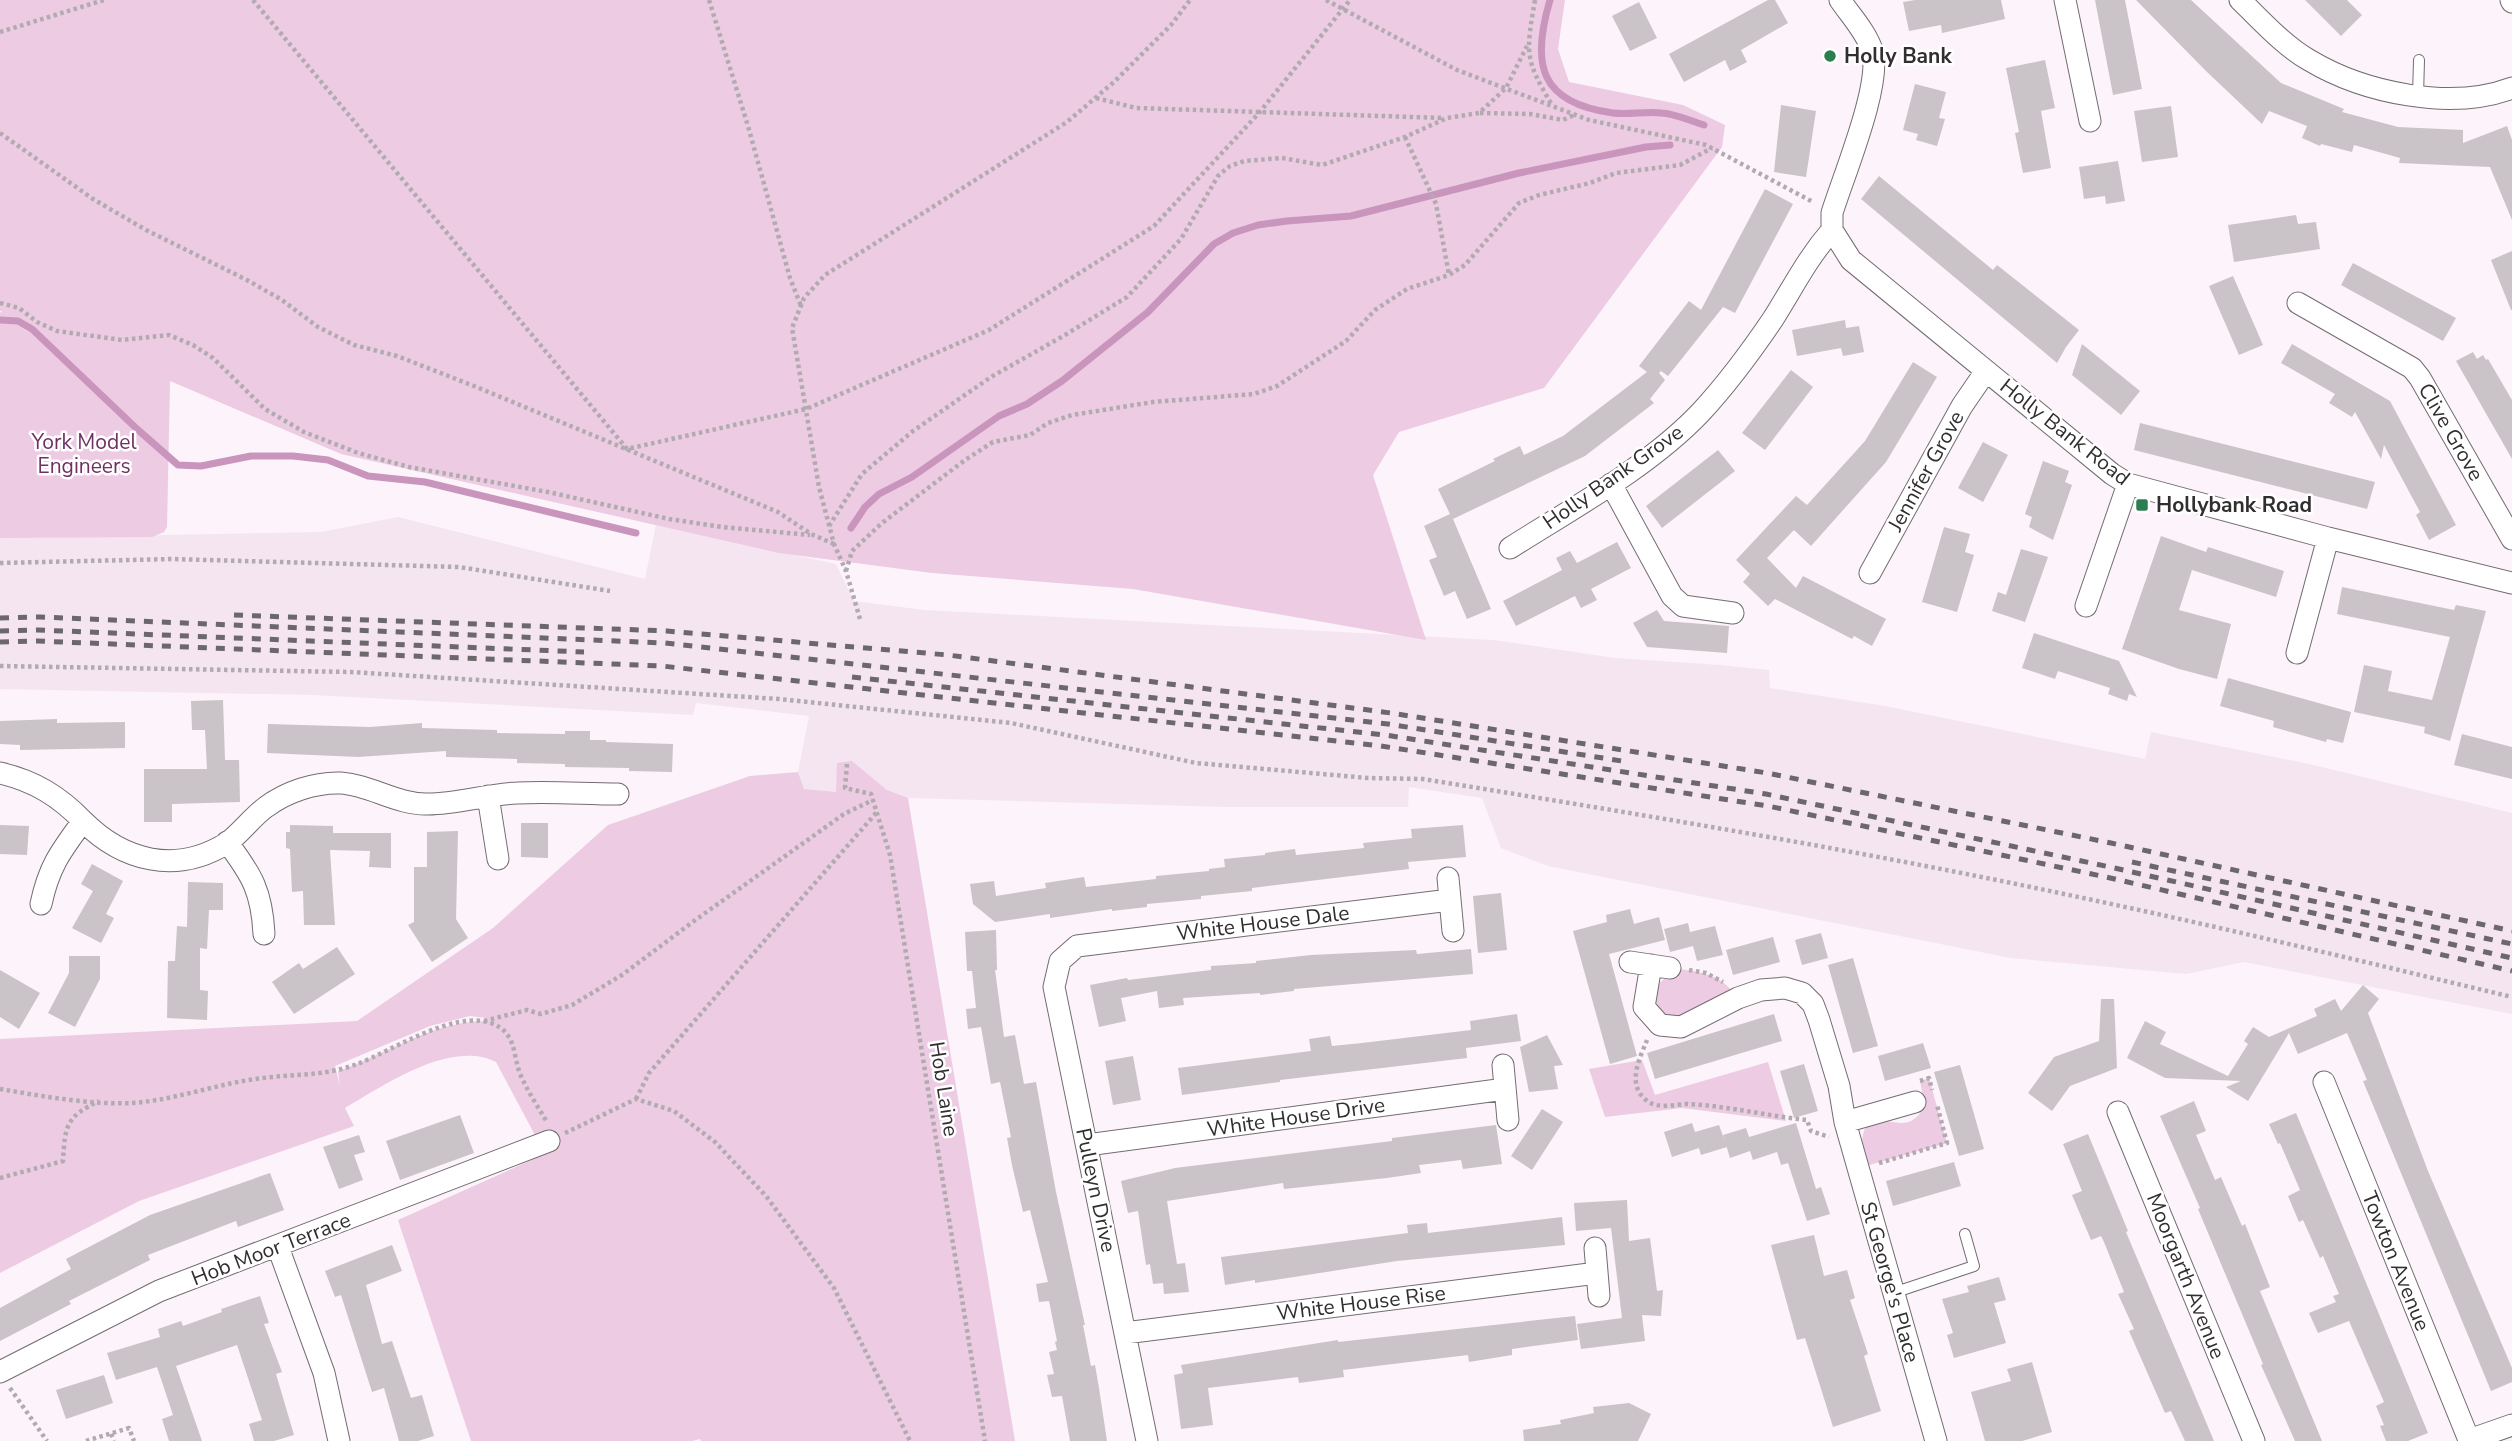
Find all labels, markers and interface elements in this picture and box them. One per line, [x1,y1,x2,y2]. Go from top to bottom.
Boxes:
place label: Holly Bank [1844,42,1952,70]
marker: Holly Bank [1822,48,1838,64]
street label: Holly Bank Road [1994,372,2136,492]
street label: Clive Grove [2412,378,2490,486]
street label: Jennifer Grove [1881,406,1971,537]
street label: Holly Bank Grove [1537,418,1689,536]
park label: York Model Engineers [30,428,137,480]
place label: Hollybank Road [2156,491,2312,519]
marker: Hollybank Road [2134,497,2150,513]
street label: White House Dale [1175,899,1351,947]
street label: Hob Laine [923,1039,965,1139]
street label: White House Drive [1205,1091,1387,1143]
street label: Pulleyn Drive [1069,1125,1123,1255]
street label: Towton Avenue [2355,1187,2437,1335]
street label: Moorgarth Avenue [2140,1189,2232,1363]
street label: St George's Place [1854,1198,1926,1366]
street label: Hob Moor Terrace [187,1206,355,1292]
street label: White House Rise [1275,1279,1447,1327]

